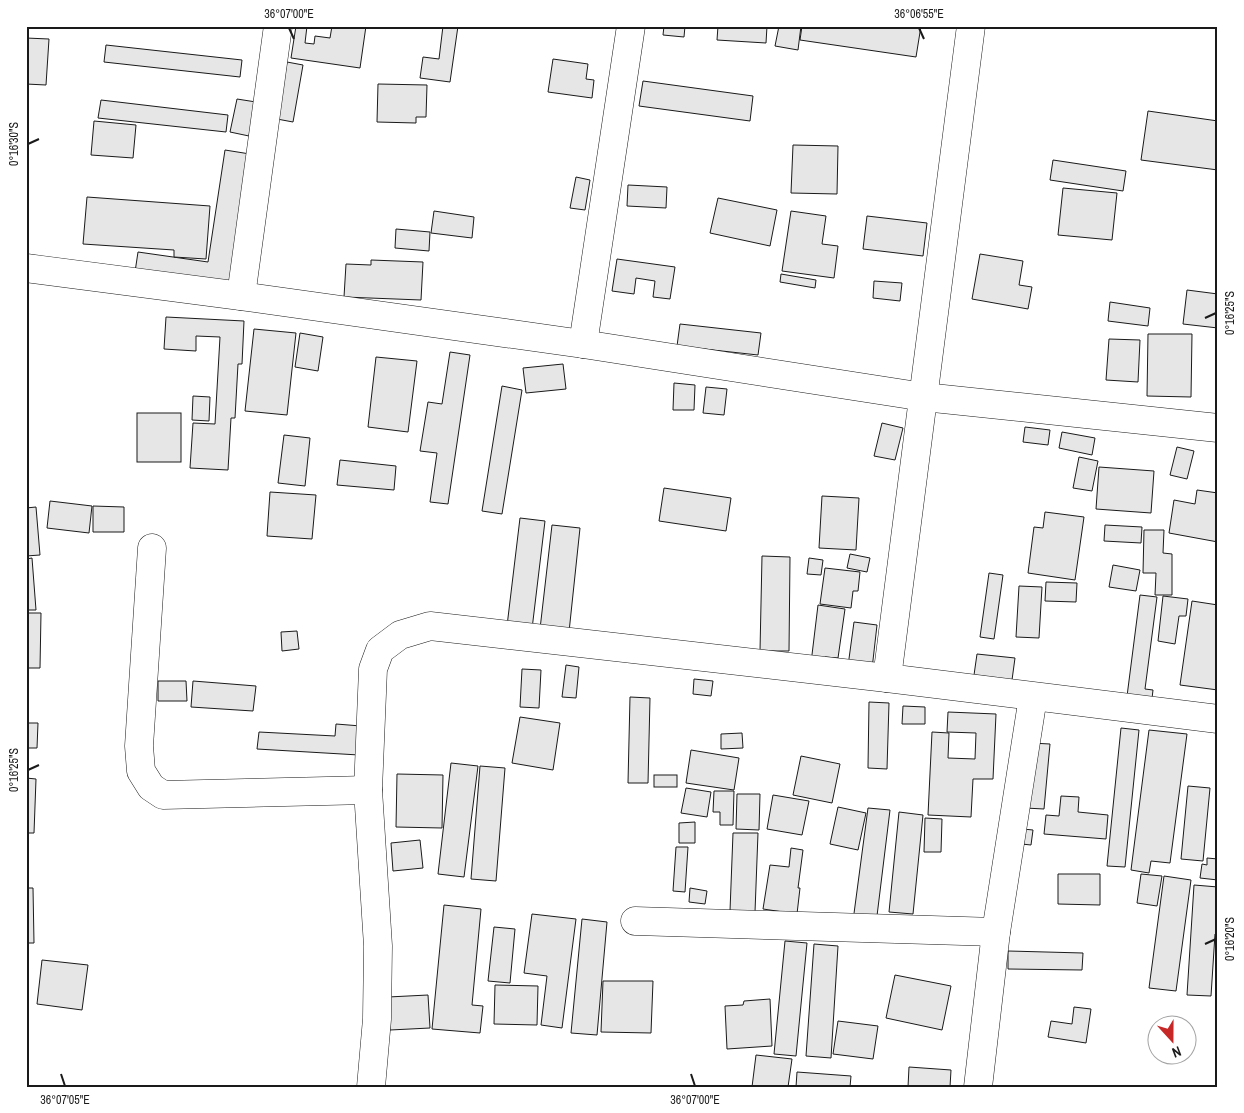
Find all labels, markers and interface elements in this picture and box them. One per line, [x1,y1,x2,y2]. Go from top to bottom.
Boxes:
text: 36°07'00"E [264,6,314,22]
text: 36°06'55"E [894,6,944,22]
text: 0°16'30"S [6,122,22,166]
text: 0°16'25"S [1222,291,1238,335]
text: 0°16'25"S [6,748,22,792]
text: 0°16'20"S [1222,917,1238,961]
north arrow [1146,1016,1196,1066]
text: N [1170,1042,1184,1062]
text: 36°07'05"E [40,1092,90,1108]
text: 36°07'00"E [670,1092,720,1108]

